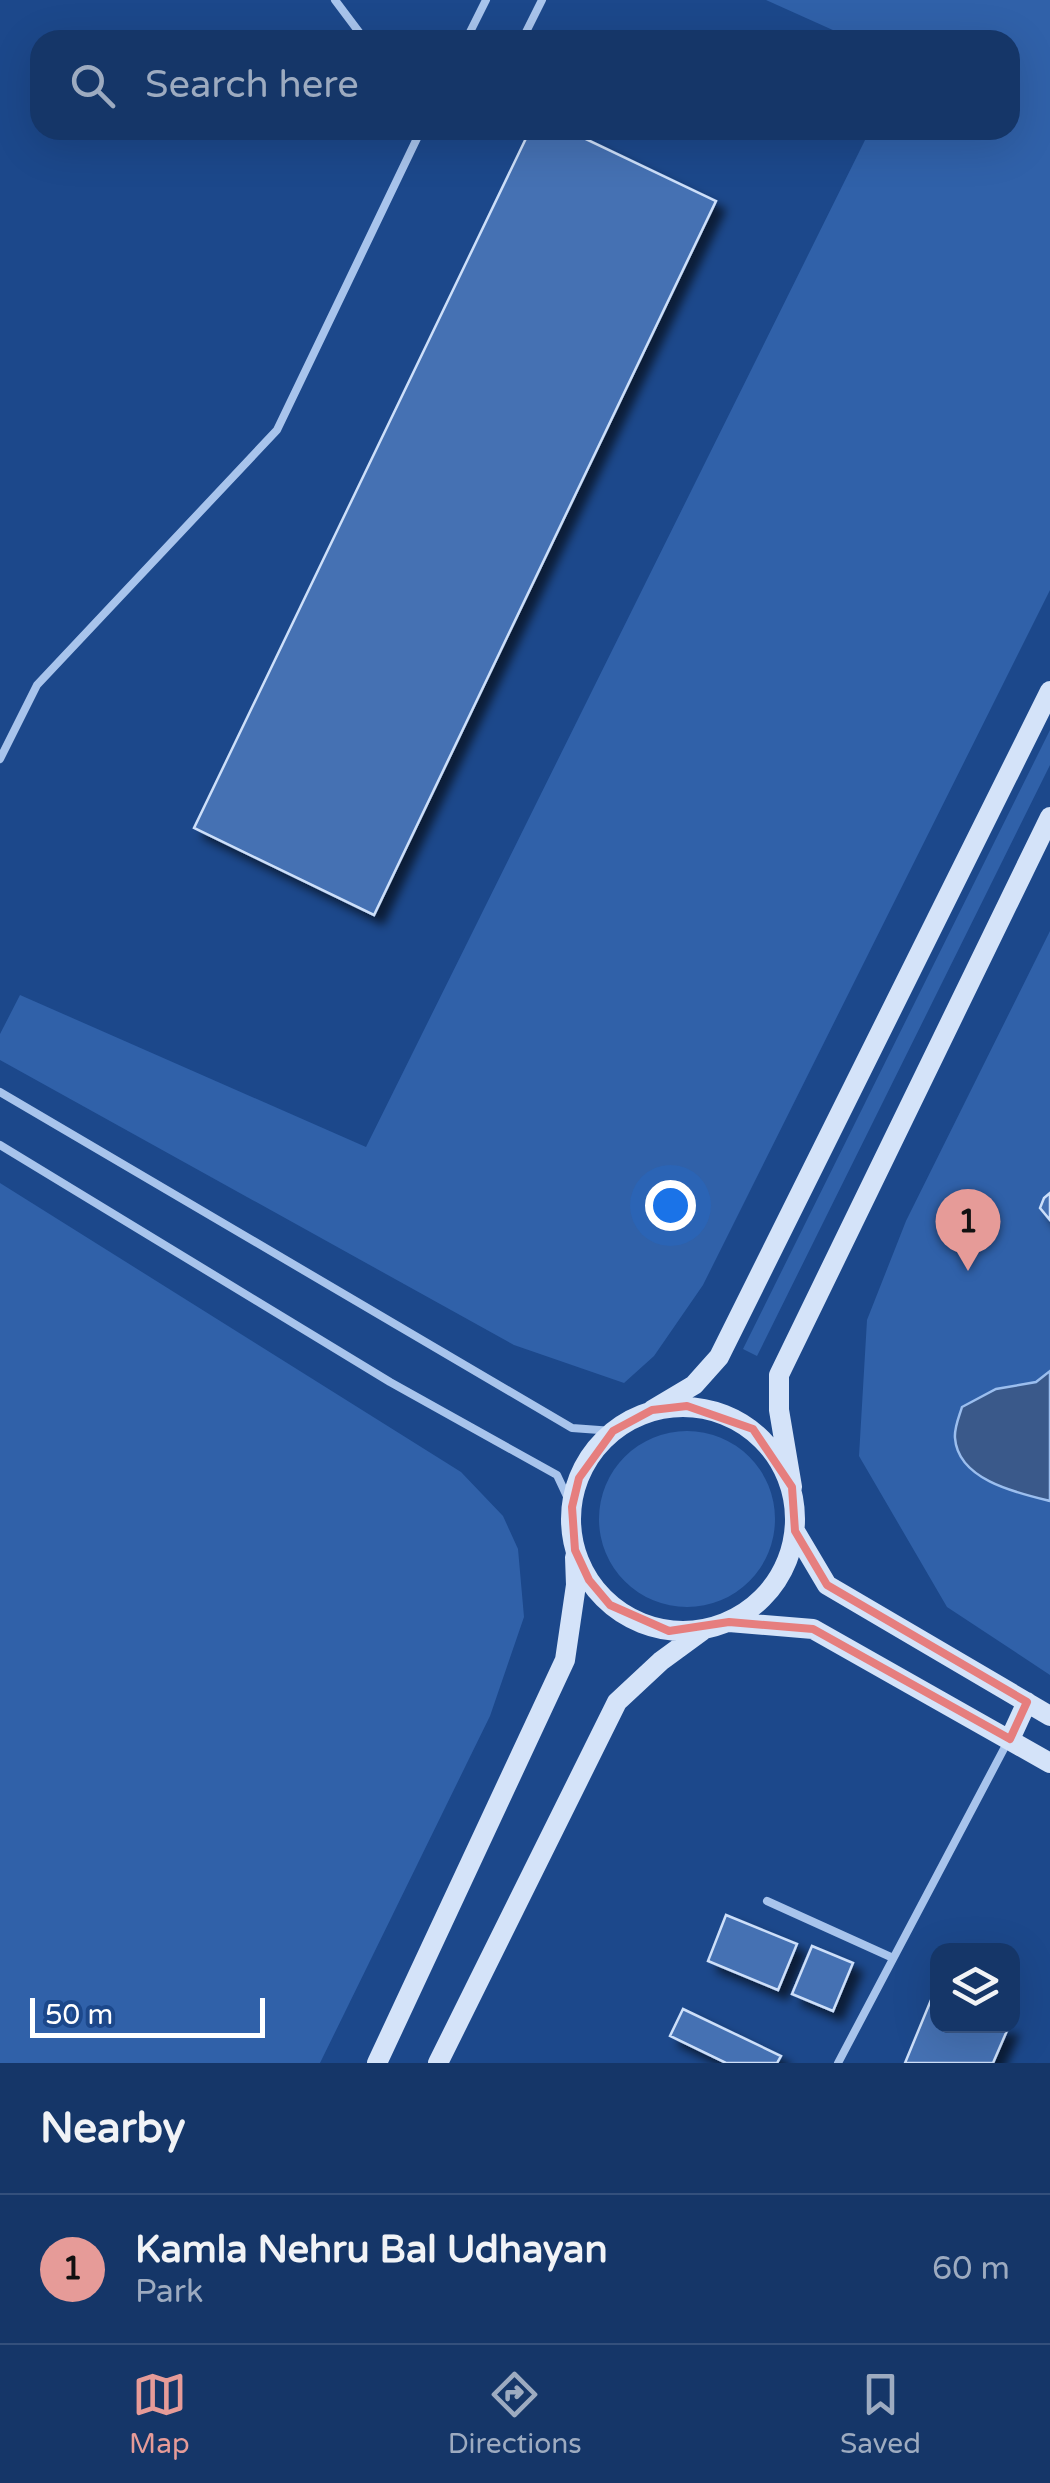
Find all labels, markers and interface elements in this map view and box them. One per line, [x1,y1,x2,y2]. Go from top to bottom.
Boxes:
search box [30,30,1020,140]
icon: search [65,58,120,113]
text: Search here [145,62,359,108]
your location [645,1180,696,1231]
pin: 1 [936,1188,1000,1271]
map controls [930,1943,1020,2033]
button: layers [930,1943,1020,2033]
scale bar [30,1993,265,2038]
text: 50 m [45,1998,113,2032]
text: Nearby [40,2103,185,2154]
text: Kamla Nehru Bal Udhayan [135,2227,608,2273]
text: 1 [62,2250,83,2288]
text: 60 m [932,2250,1010,2288]
text: Park [135,2273,203,2311]
tab: Map [129,2367,190,2461]
tab: Directions [448,2367,582,2461]
tab: Saved [840,2367,921,2461]

